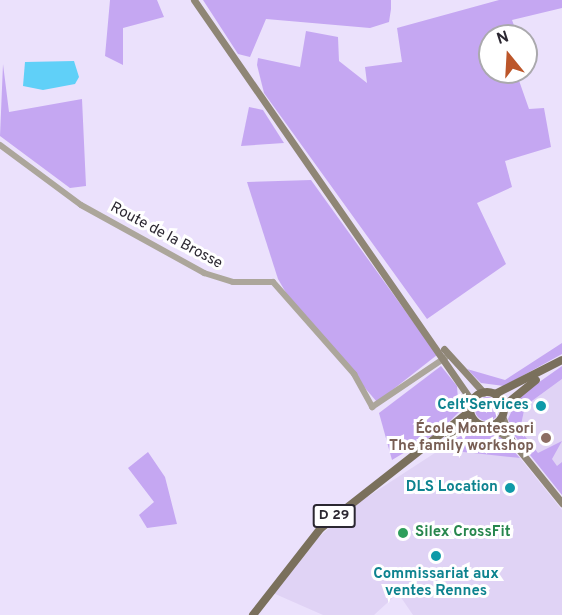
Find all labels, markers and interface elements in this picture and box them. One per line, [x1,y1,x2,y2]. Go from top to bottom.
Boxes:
north arrow [478,24,538,84]
text: N [494,27,512,50]
street label: Route de la Brosse [107,199,225,273]
place label: Celt'Services [437,397,529,415]
marker: Celt'Services [534,399,548,413]
place label: École Montessori The family workshop [389,420,534,455]
marker: École Montessori The family workshop [539,431,553,445]
place label: DLS Location [406,479,498,497]
marker: DLS Location [503,481,517,495]
road number: D 29 [312,505,356,527]
place label: Silex CrossFit [415,524,511,542]
marker: Silex CrossFit [396,526,410,540]
marker: Commissariat aux ventes Rennes [429,549,443,563]
place label: Commissariat aux ventes Rennes [373,565,499,600]

